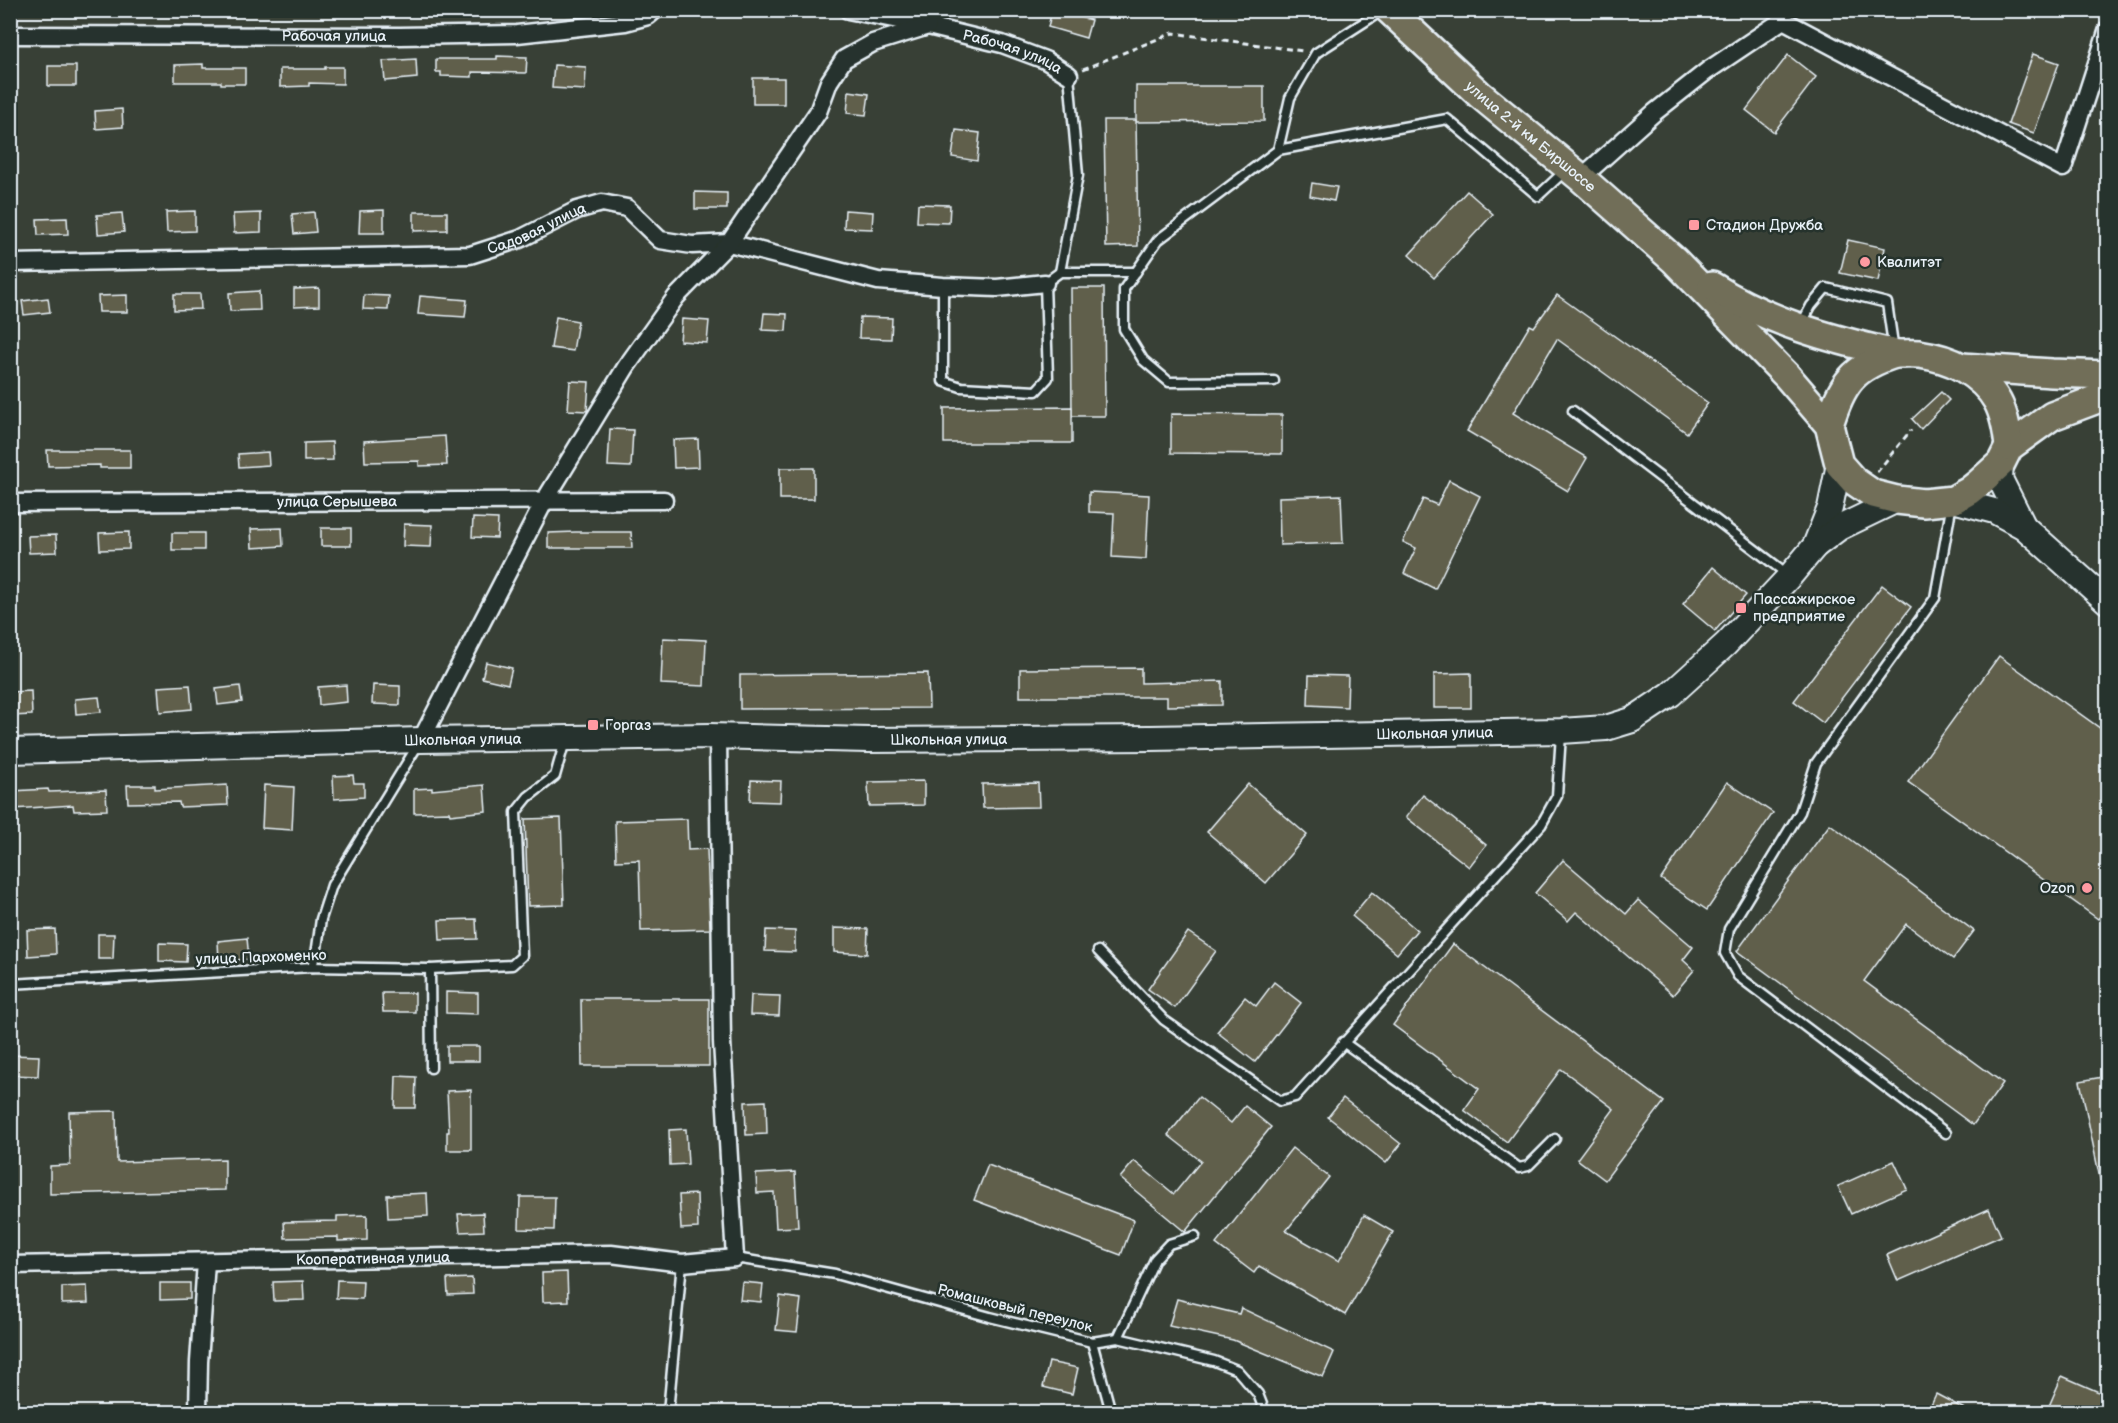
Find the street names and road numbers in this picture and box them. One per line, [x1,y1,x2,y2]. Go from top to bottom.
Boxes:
street label: Рабочая улица [961,26,1066,79]
street label: Рабочая улица [281,27,387,46]
street label: улица 2-й км Биршоссе [1461,77,1600,197]
street label: Садовая улица [485,199,588,259]
street label: улица Серышева [277,492,397,512]
street label: Школьная улица [1376,723,1494,744]
street label: Школьная улица [404,730,522,750]
street label: Школьная улица [890,730,1008,750]
street label: улица Пархоменко [195,946,327,969]
street label: Кооперативная улица [296,1248,450,1270]
street label: Ромашковый переулок [935,1280,1095,1337]

